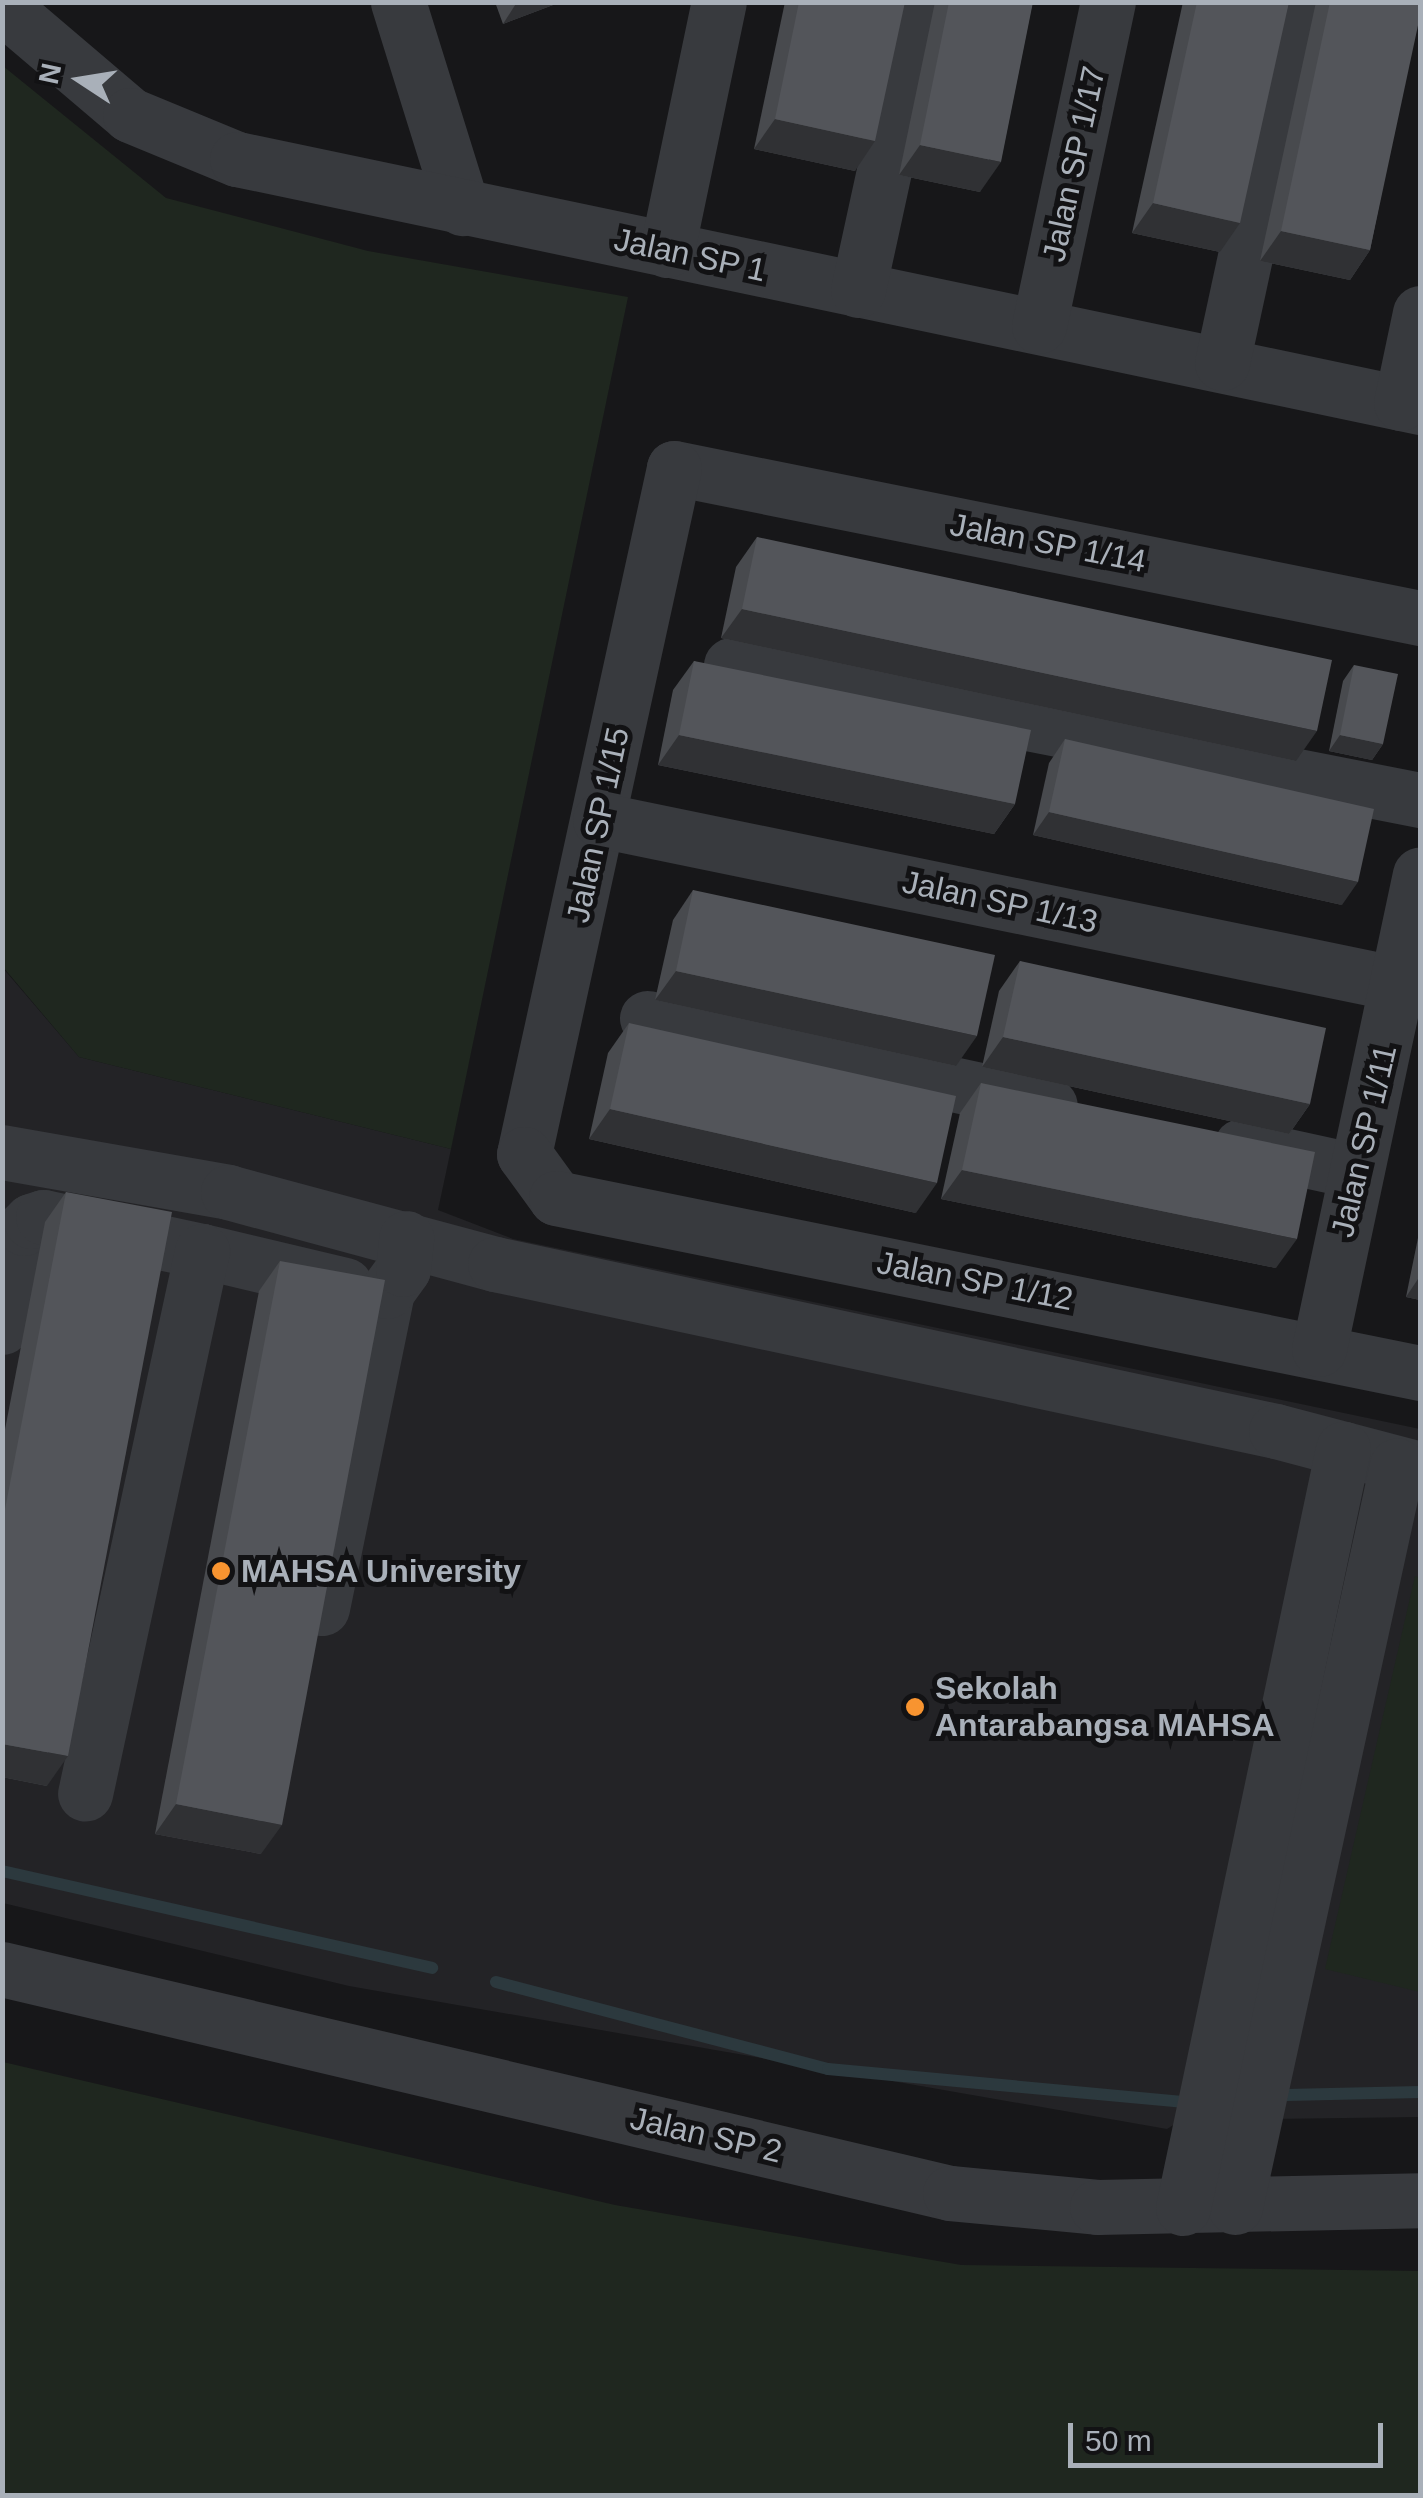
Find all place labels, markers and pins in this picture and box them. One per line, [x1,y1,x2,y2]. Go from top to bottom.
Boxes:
place label: MAHSA University [241,1552,522,1590]
marker: MAHSA University [210,1560,232,1582]
place label: Sekolah Antarabangsa MAHSA [935,1670,1275,1745]
marker: Sekolah Antarabangsa MAHSA [904,1696,926,1718]

